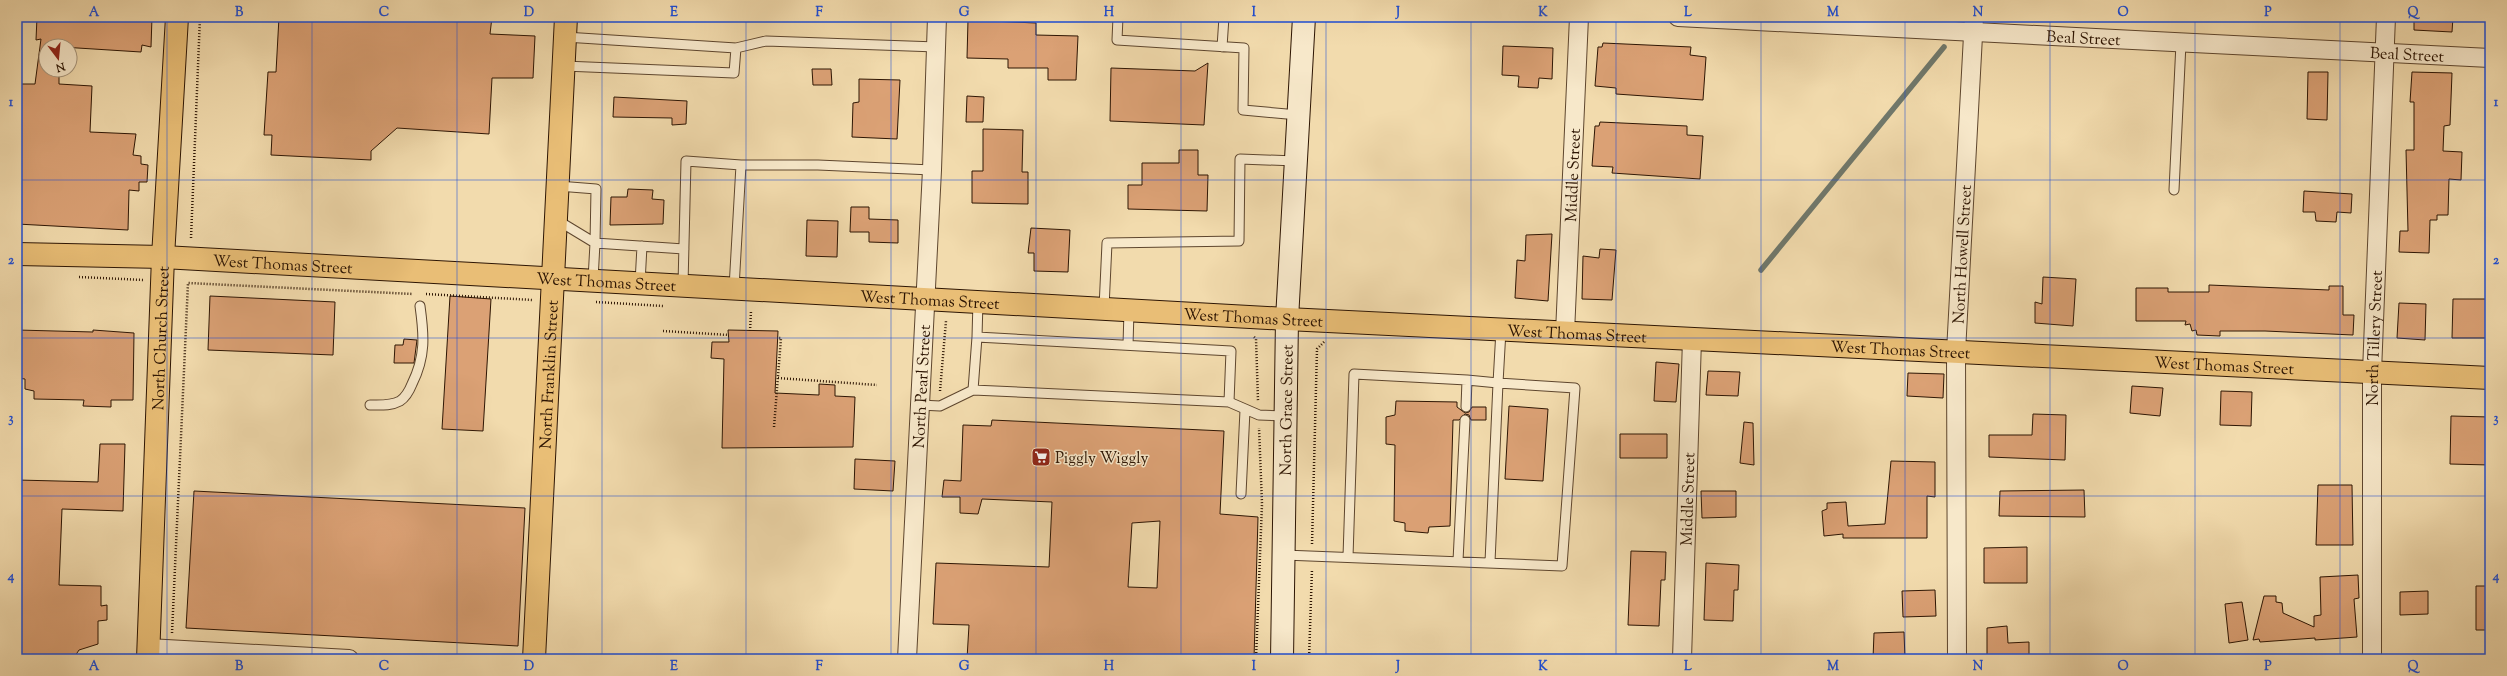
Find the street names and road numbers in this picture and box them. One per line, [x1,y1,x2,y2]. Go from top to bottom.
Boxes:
street label: Beal Street [2046,27,2122,53]
street label: Beal Street [2369,43,2445,70]
street label: Middle Street [1561,127,1588,223]
street label: North Howell Street [1949,184,1979,324]
street label: West Thomas Street [212,251,354,281]
street label: North Church Street [148,265,177,411]
street label: West Thomas Street [536,269,677,299]
street label: North Tillery Street [2363,269,2390,406]
street label: West Thomas Street [859,286,1001,317]
street label: North Franklin Street [535,299,566,450]
street label: West Thomas Street [1183,304,1324,335]
street label: West Thomas Street [1506,321,1648,351]
street label: North Pearl Street [909,324,938,449]
street label: West Thomas Street [1830,337,1971,367]
street label: North Grace Street [1276,344,1301,476]
street label: West Thomas Street [2154,353,2295,382]
street label: Middle Street [1677,451,1702,546]

